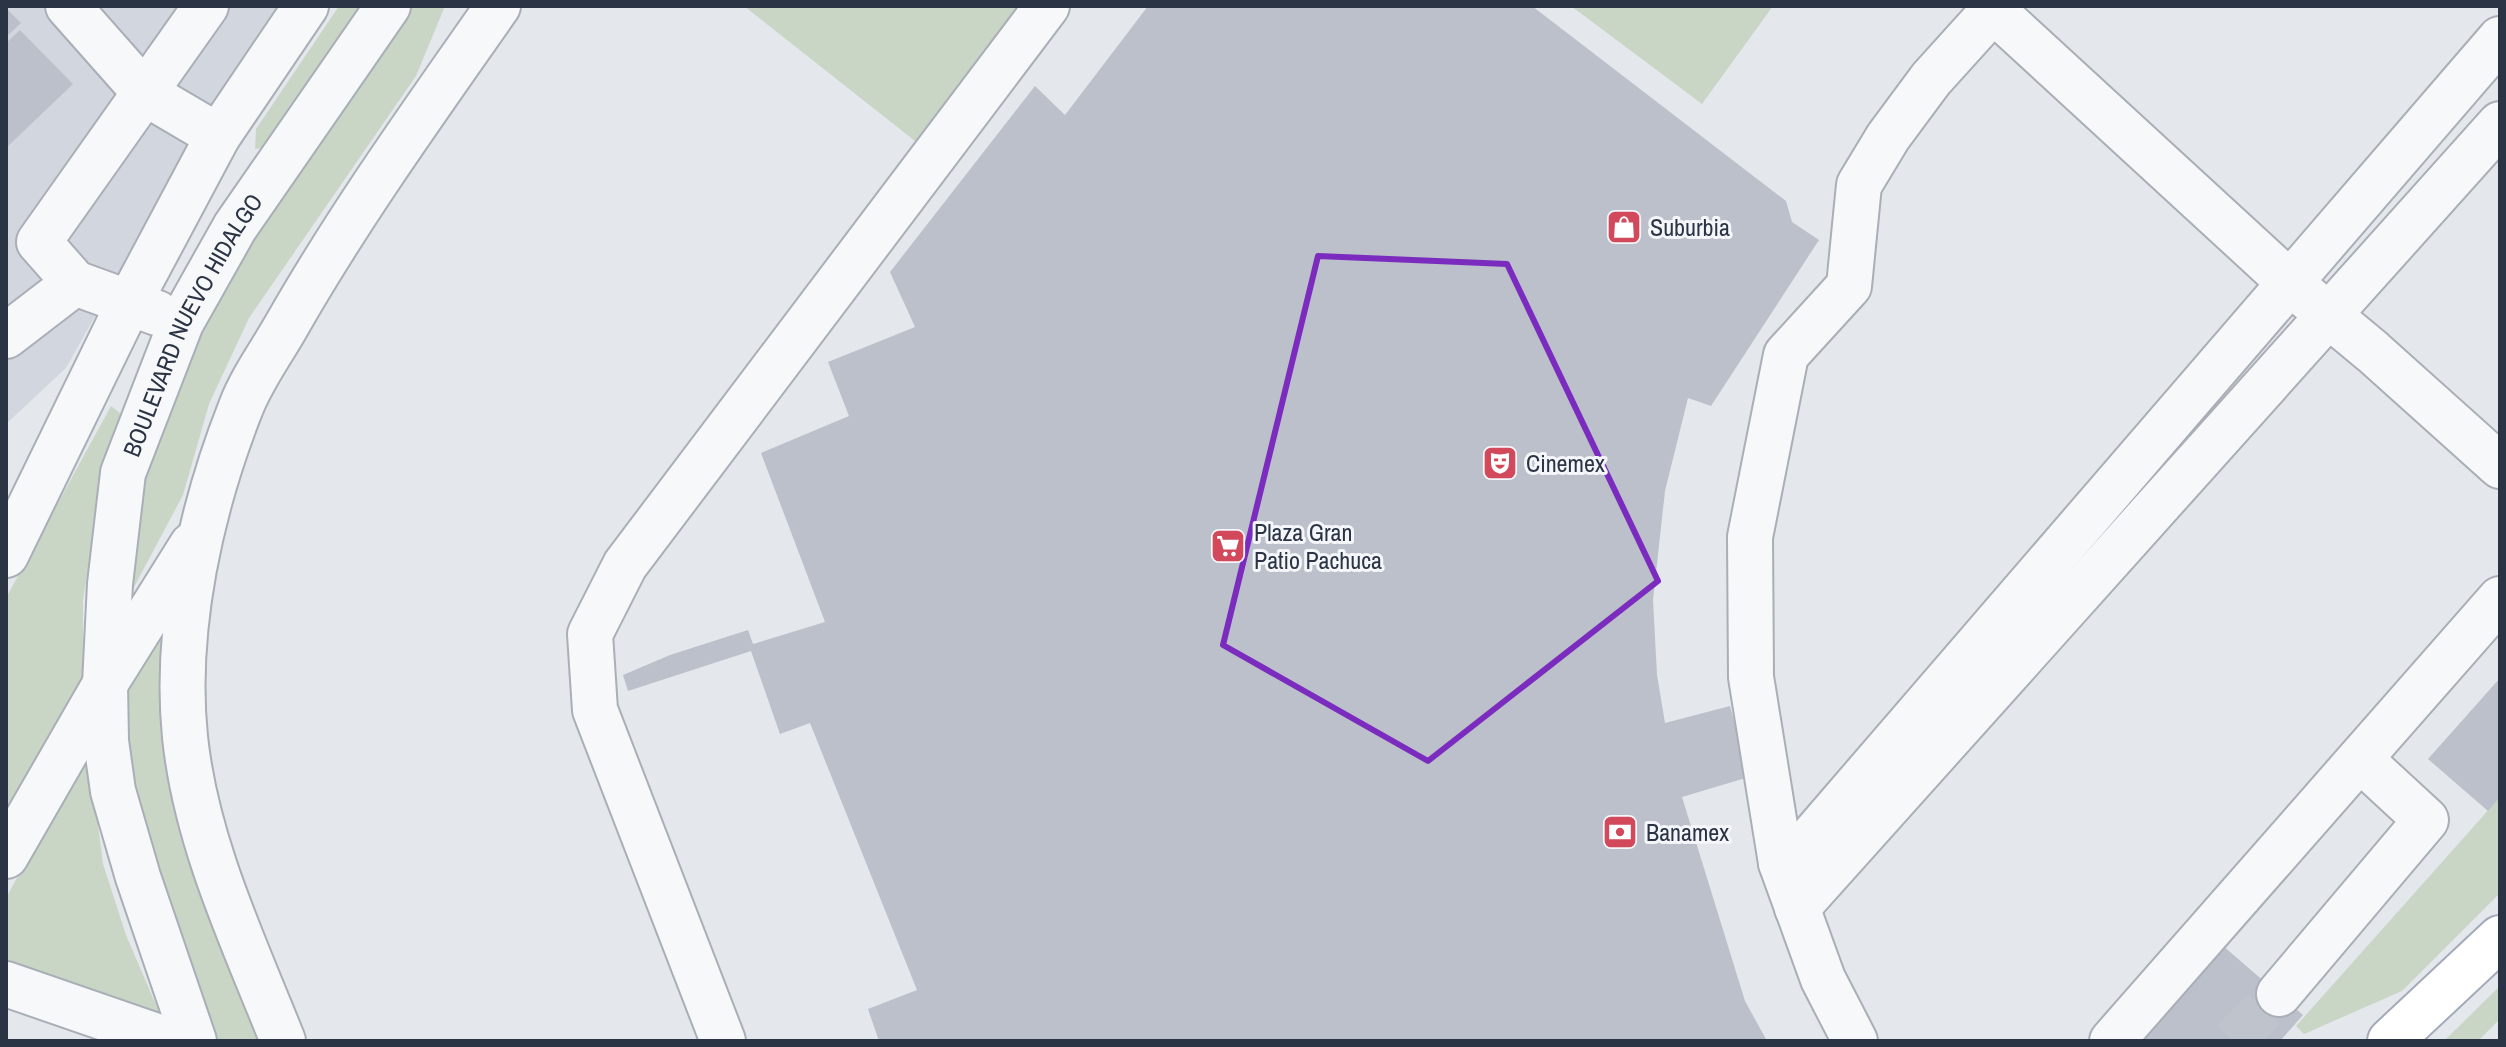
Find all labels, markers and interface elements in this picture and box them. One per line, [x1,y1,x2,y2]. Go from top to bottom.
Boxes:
street label: BOULEVARD NUEVO HIDALGO [115,187,270,461]
shop icon: Suburbia [1605,208,1643,246]
place label: Suburbia [1650,211,1730,243]
theatre icon: Cinemex [1481,444,1519,482]
place label: Cinemex [1526,447,1605,479]
place label: Plaza Gran Patio Pachuca [1254,516,1382,576]
supermarket icon: Plaza Gran Patio Pachuca [1209,527,1247,565]
bank icon: Banamex [1601,813,1639,851]
place label: Banamex [1646,816,1729,848]

